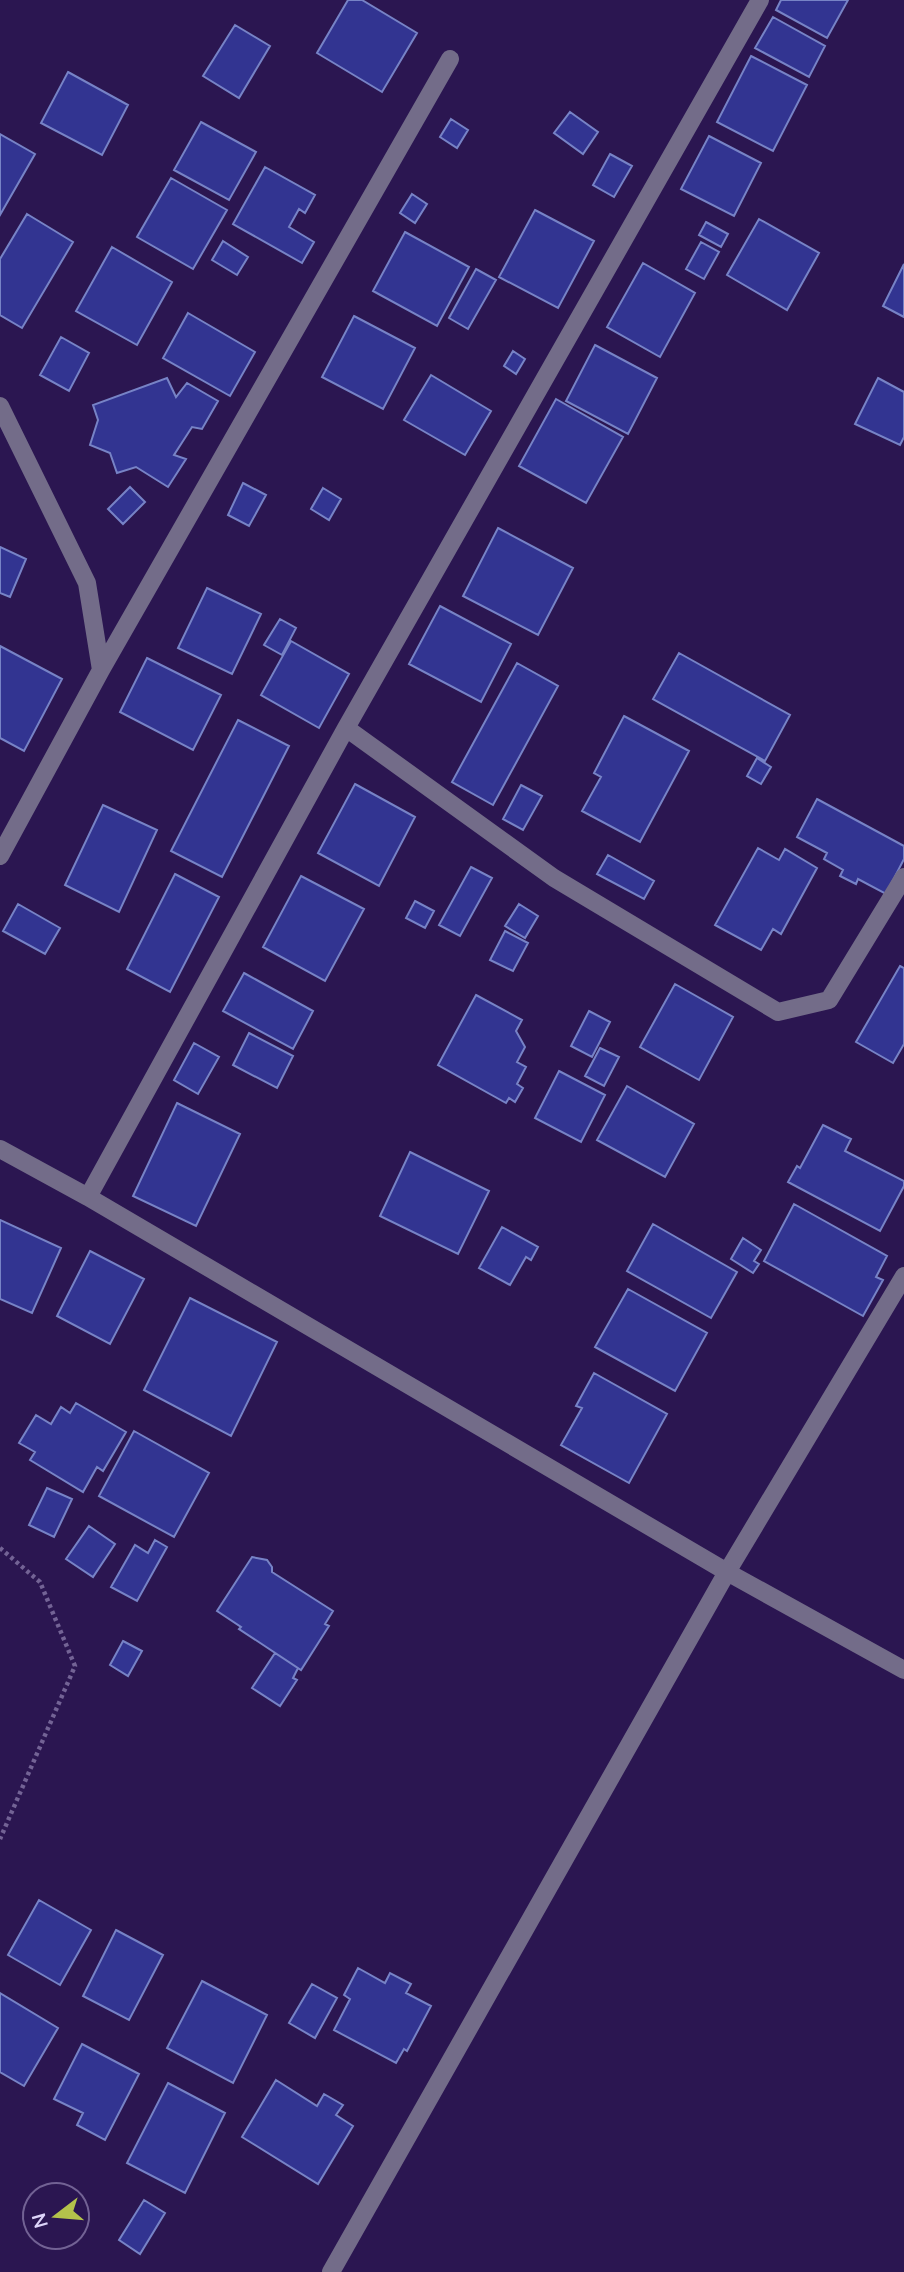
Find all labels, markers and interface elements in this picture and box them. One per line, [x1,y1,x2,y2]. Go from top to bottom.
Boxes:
north arrow [21,2181,91,2251]
text: N [26,2210,53,2231]

